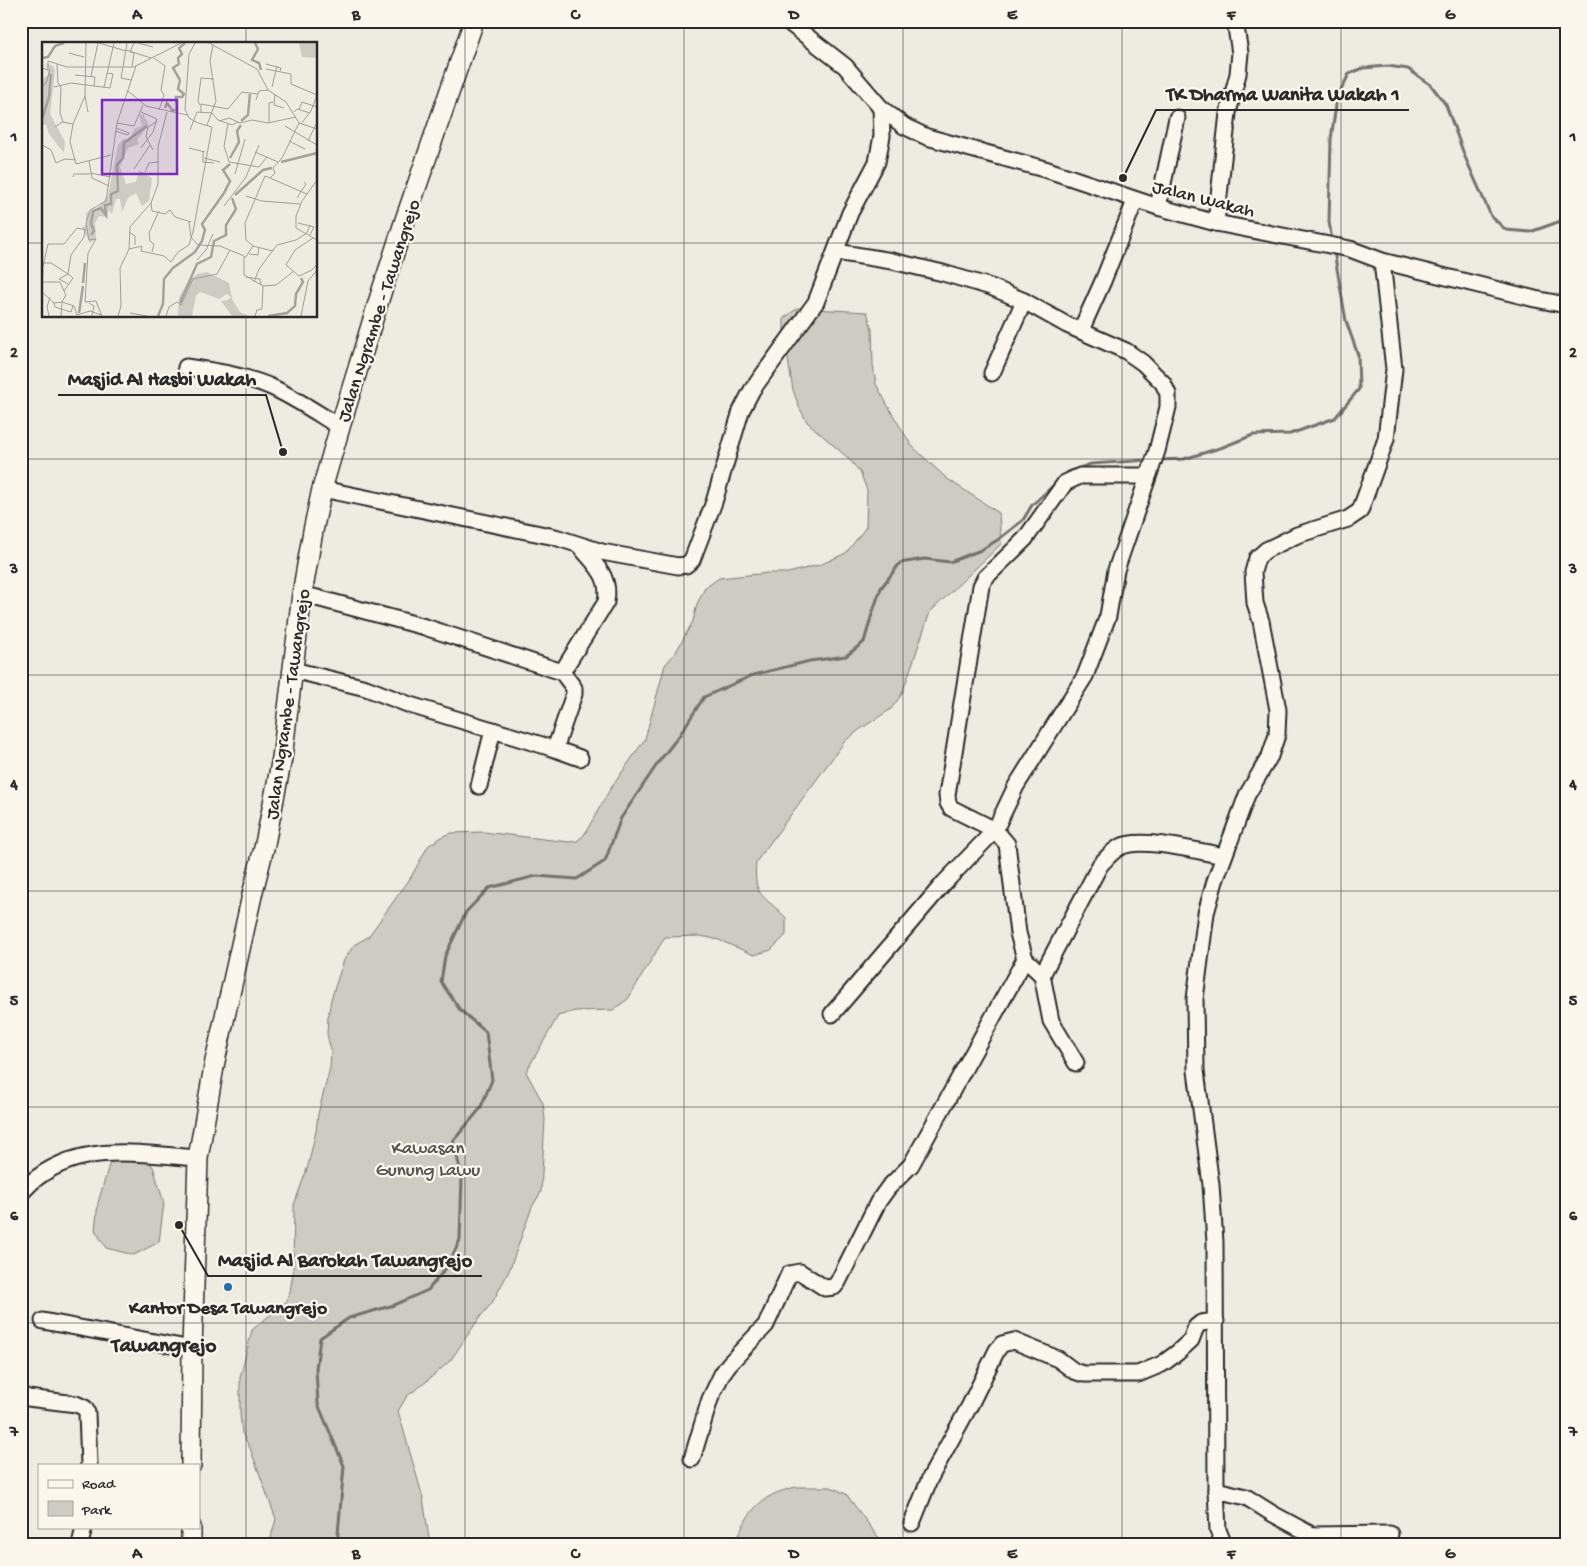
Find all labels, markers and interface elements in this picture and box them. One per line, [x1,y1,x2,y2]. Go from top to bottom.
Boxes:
text: A [131,7,143,26]
text: B [351,7,361,26]
text: C [570,7,581,26]
text: D [787,7,800,26]
text: E [1007,7,1018,26]
text: F [1226,7,1237,26]
text: G [1445,7,1456,26]
inset map [42,42,318,318]
callout: TK Dharma Wanita Wakah 1 [1156,75,1409,110]
text: TK Dharma Wanita Wakah 1 [1164,85,1400,108]
text: 1 [10,129,17,148]
text: 1 [1569,129,1576,148]
street label: Jalan Wakah [1150,177,1257,224]
street label: Jalan Ngrambe - Tawangrejo [333,197,427,425]
text: 2 [10,345,18,364]
text: 2 [1569,345,1577,364]
callout: Masjid Al Hasbi Wakah [58,360,266,395]
text: Masjid Al Hasbi Wakah [68,370,256,393]
text: 3 [9,561,18,580]
text: 3 [1568,561,1577,580]
street label: Jalan Ngrambe - Tawangrejo [262,588,317,821]
text: 4 [9,777,18,796]
text: 4 [1568,777,1577,796]
text: 5 [10,993,19,1012]
text: 5 [1569,993,1578,1012]
park label: Kawasan Gunung Lawu [376,1138,480,1183]
text: 6 [10,1208,19,1227]
text: 6 [1569,1208,1578,1227]
callout: Masjid Al Barokah Tawangrejo [208,1241,482,1276]
text: Masjid Al Barokah Tawangrejo [218,1251,473,1274]
marker: Kantor Desa Tawangrejo [222,1281,234,1293]
place label: Kantor Desa Tawangrejo [128,1298,327,1321]
district label: Tawangrejo [110,1335,217,1360]
text: 7 [9,1424,19,1443]
text: 7 [1568,1424,1578,1443]
legend [38,1464,200,1528]
text: Road [82,1476,116,1494]
text: Park [81,1502,112,1520]
text: A [131,1546,143,1565]
text: B [351,1546,361,1565]
text: C [570,1546,581,1565]
text: D [787,1546,800,1565]
text: E [1007,1546,1018,1565]
text: F [1226,1546,1237,1565]
text: G [1445,1546,1456,1565]

